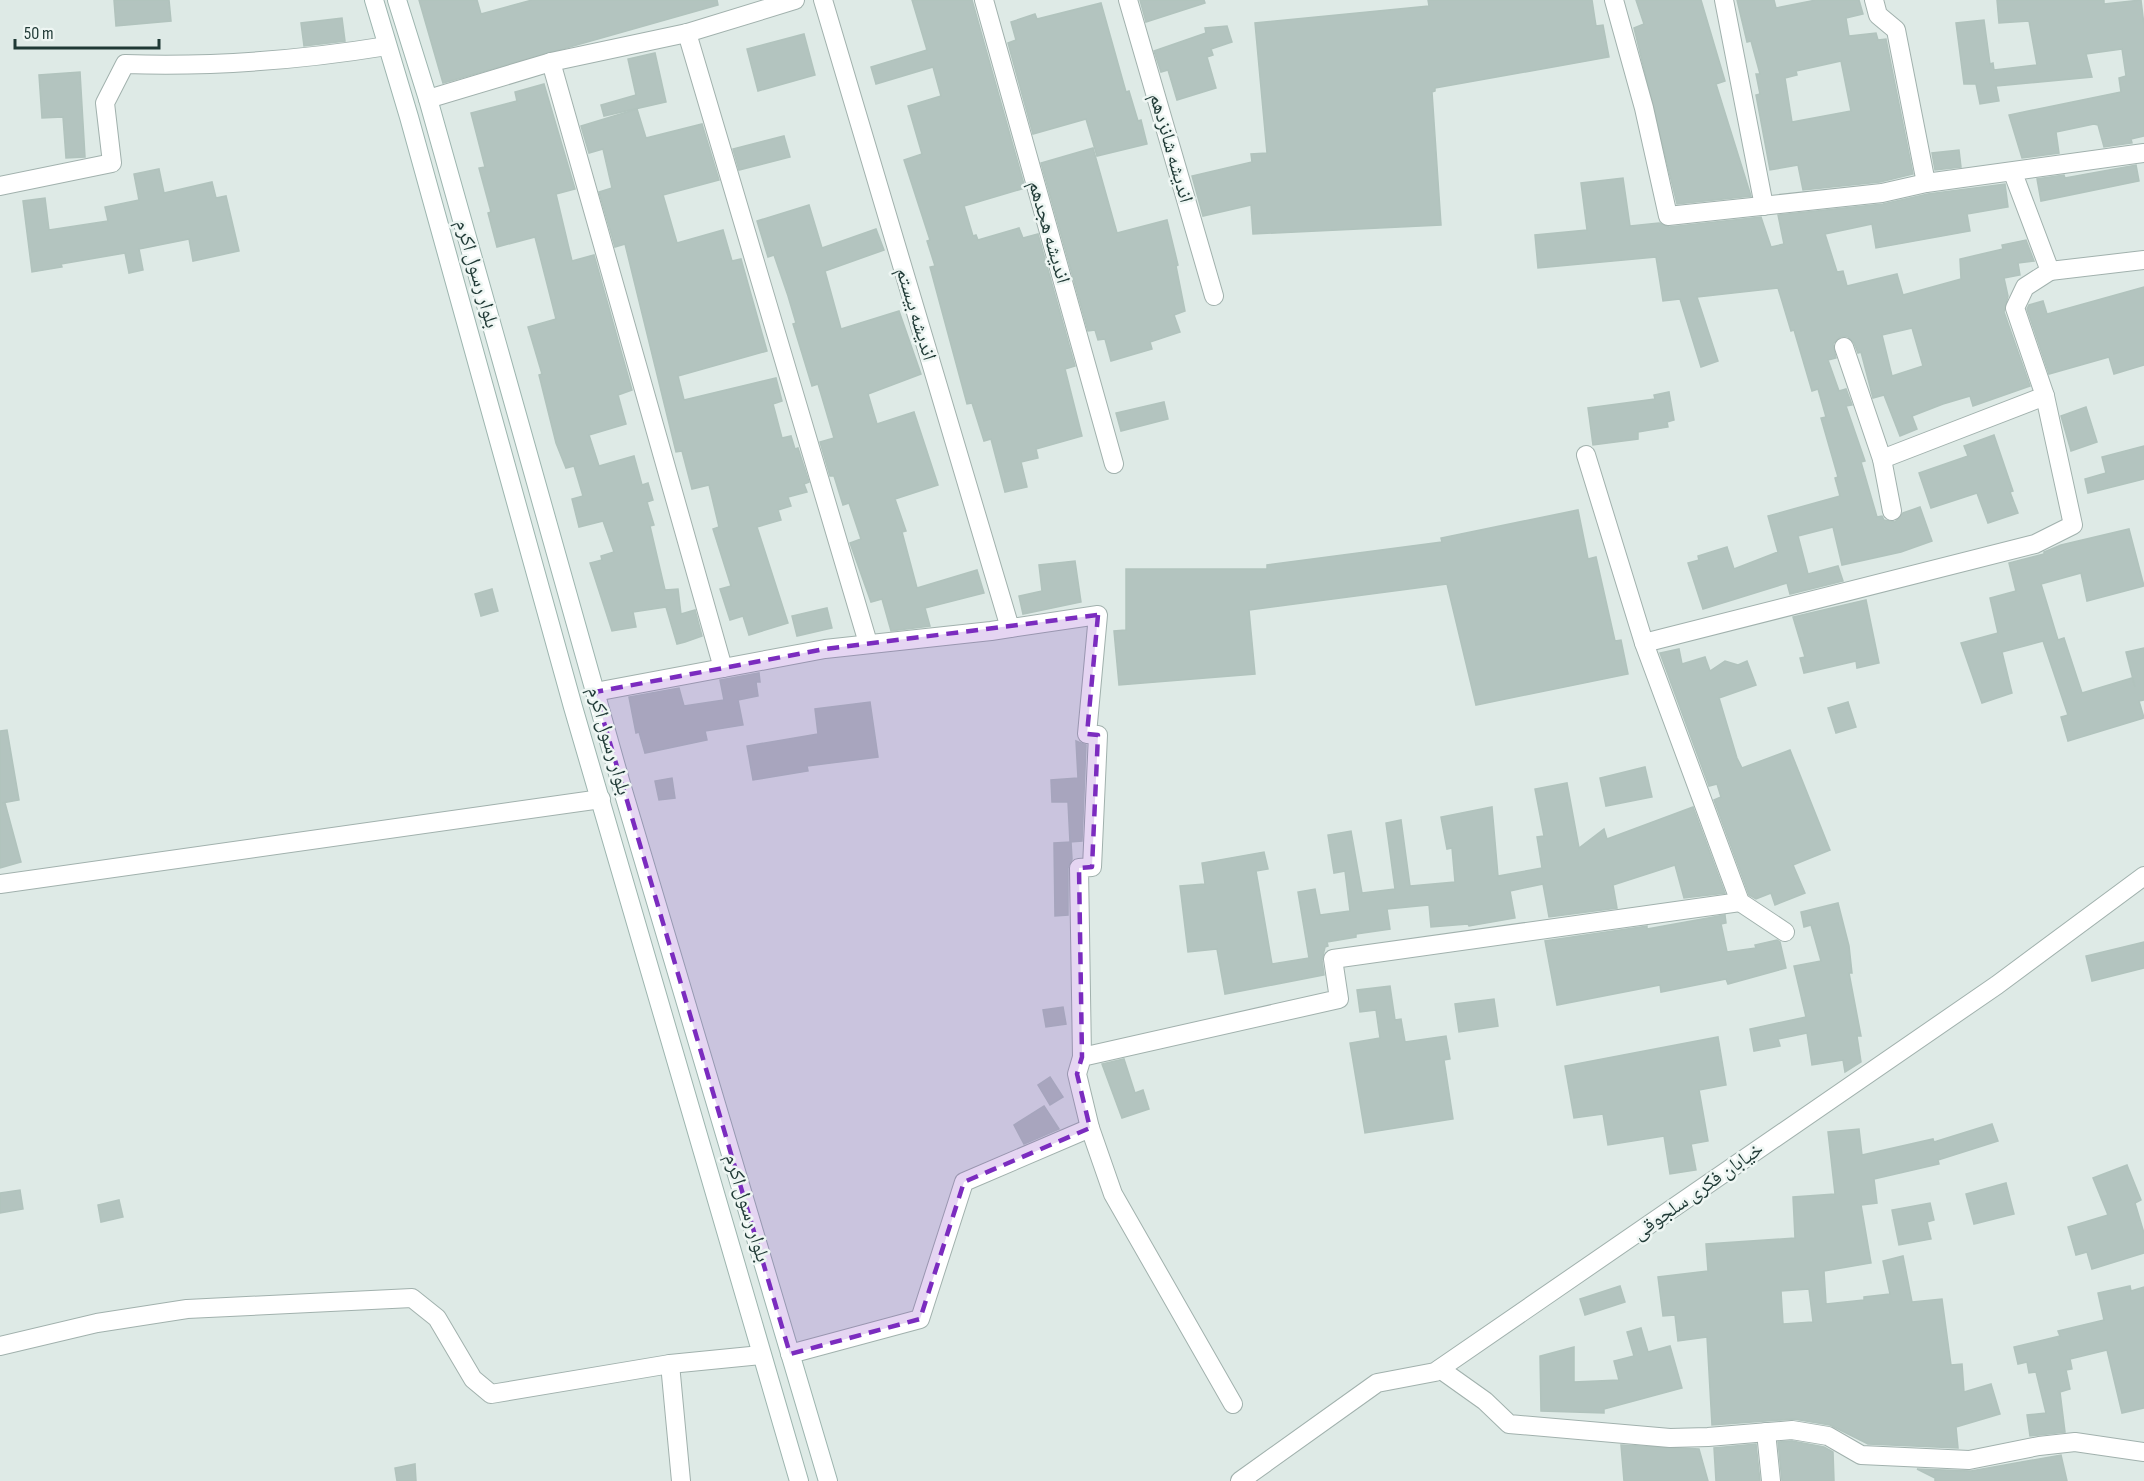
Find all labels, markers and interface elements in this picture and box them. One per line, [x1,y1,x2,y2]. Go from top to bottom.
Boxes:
scale bar [15,12,159,50]
text: 50 m [24,23,54,44]
street label: اندیشه شانزدهم [1143,90,1198,206]
street label: اندیشه هجدهم [1022,178,1075,286]
street label: بلوار رسول اکرم [449,217,504,331]
street label: اندیشه بیستم [890,265,941,364]
street label: بلوار رسول اکرم [581,684,636,798]
street label: خیابان فکری سلجوقی [1628,1137,1768,1245]
street label: بلوار رسول اکرم [718,1151,775,1265]

